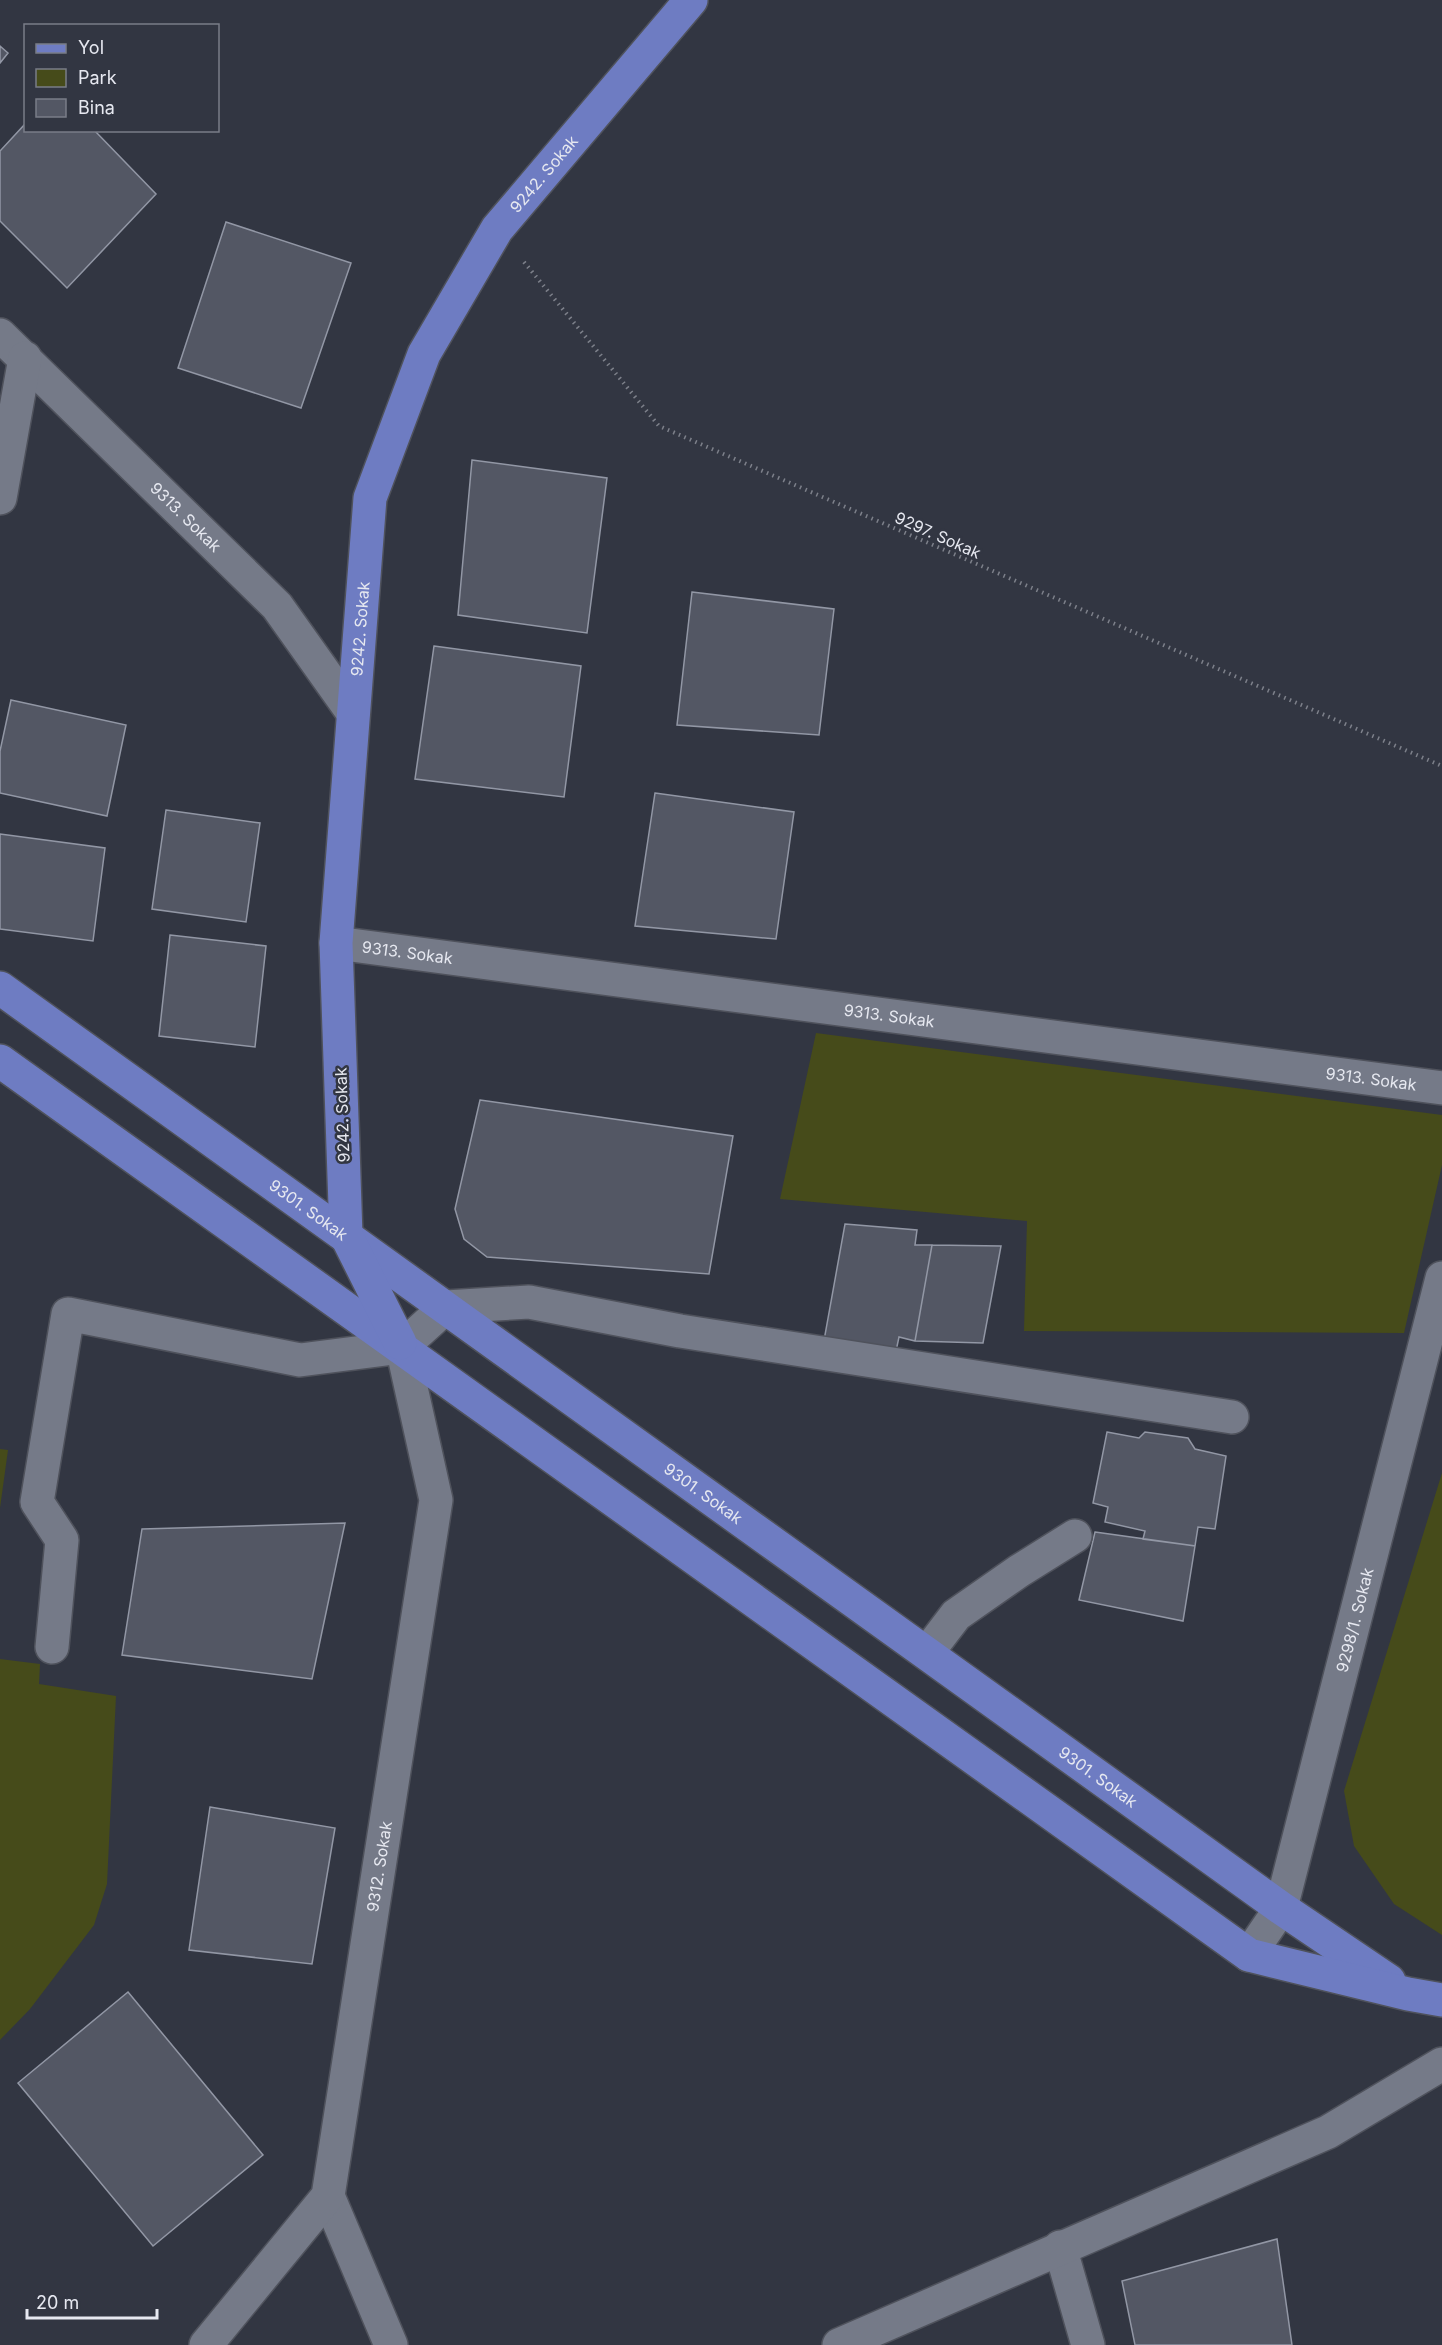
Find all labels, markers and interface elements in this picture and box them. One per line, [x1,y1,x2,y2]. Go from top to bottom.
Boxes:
legend [24,24,219,132]
text: Yol [78,37,104,58]
text: Park [78,67,117,88]
text: Bina [78,97,115,118]
street label: 9242. Sokak [505,131,582,217]
street label: 9313. Sokak [146,478,226,556]
street label: 9297. Sokak [892,507,984,563]
street label: 9242. Sokak [346,580,374,677]
street label: 9313. Sokak [361,937,454,968]
street label: 9313. Sokak [843,1000,936,1031]
street label: 9313. Sokak [1325,1063,1418,1095]
street label: 9242. Sokak [330,1067,354,1163]
street label: 9301. Sokak [265,1175,352,1245]
street label: 9301. Sokak [660,1458,747,1528]
street label: 9298/1. Sokak [1332,1565,1378,1675]
street label: 9301. Sokak [1055,1742,1141,1812]
street label: 9312. Sokak [362,1820,396,1913]
scale bar [27,2282,158,2320]
text: 20 m [36,2292,79,2313]

